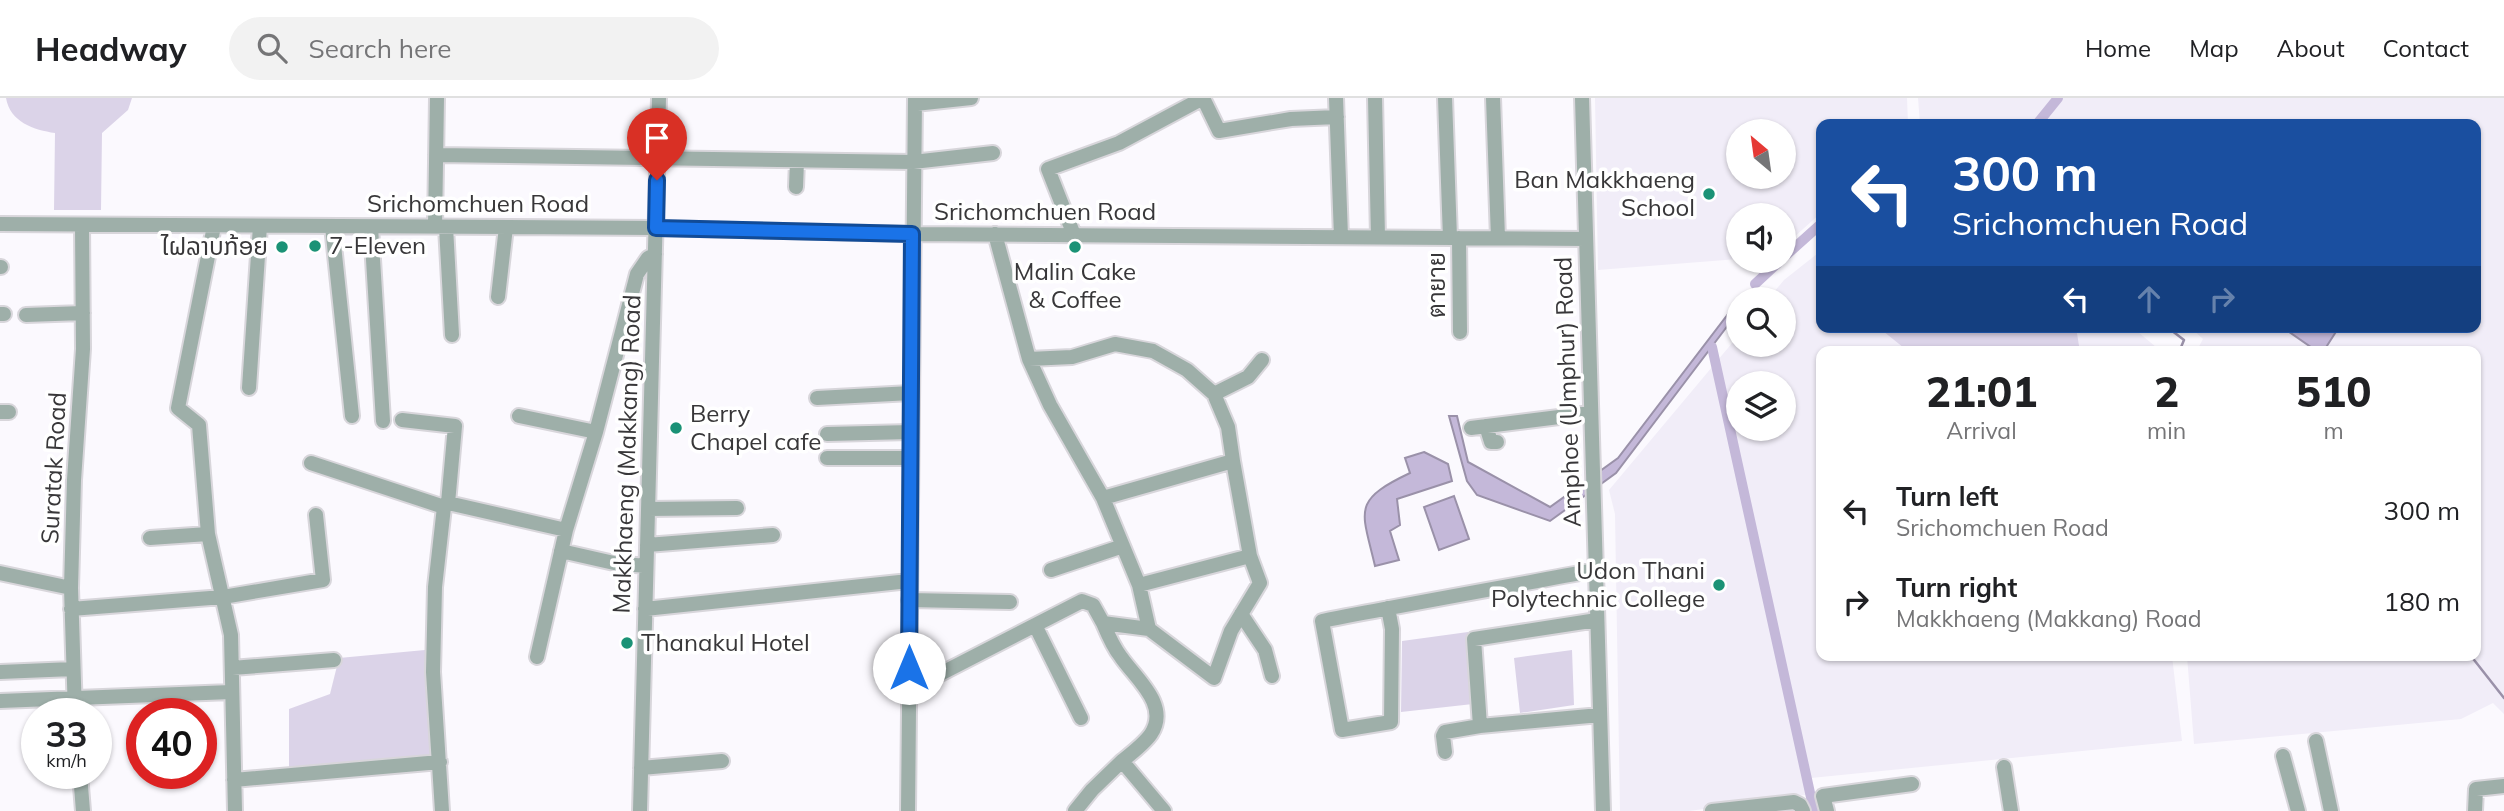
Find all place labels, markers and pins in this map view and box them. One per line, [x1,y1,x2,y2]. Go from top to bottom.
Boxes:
pin [627,108,687,180]
place label: Ban Makkhaeng School [1514,164,1695,222]
marker: Ban Makkhaeng School [1701,186,1717,202]
place label: 7-Eleven [329,230,426,260]
place label: ໄຝລາບກ້ອຍ [160,231,268,261]
marker: 7-Eleven [307,238,323,254]
marker: ໄຝລາບກ້ອຍ [274,239,290,255]
marker: Malin Cake & Coffee [1067,239,1083,255]
place label: Malin Cake & Coffee [1014,256,1136,314]
place label: Berry Chapel cafe [690,398,821,456]
marker: Berry Chapel cafe [668,420,684,436]
place label: Udon Thani Polytechnic College [1491,555,1705,613]
marker: Udon Thani Polytechnic College [1711,577,1727,593]
place label: Thanakul Hotel [641,627,810,657]
marker: Thanakul Hotel [619,635,635,651]

